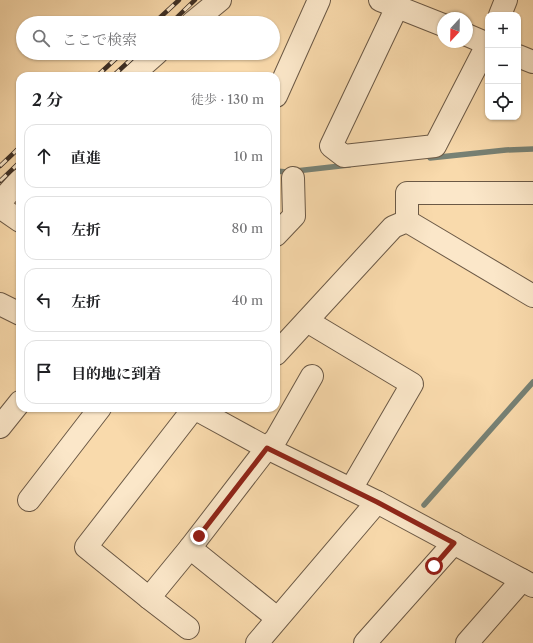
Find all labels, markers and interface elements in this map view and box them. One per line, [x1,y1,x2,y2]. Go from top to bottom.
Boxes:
north arrow [437,12,473,48]
map controls [485,12,521,120]
button: + [485,12,521,48]
search box [16,16,280,60]
icon: search [30,27,52,49]
text: ここで検索 [62,30,137,49]
button: − [485,48,521,84]
button: locate [485,84,521,120]
text: 2 分 [32,90,63,110]
text: 徒歩 · 130 m [191,91,264,107]
icon: ahead [33,145,55,167]
text: 直進 [71,148,101,167]
text: 10 m [234,148,263,164]
icon: left [33,217,55,239]
text: 左折 [71,220,101,239]
text: 80 m [231,220,263,236]
icon: left [33,289,55,311]
text: 左折 [71,292,101,311]
text: 40 m [232,292,263,308]
icon: arrive [33,361,55,383]
text: 目的地に到着 [71,364,161,383]
route end [190,527,208,545]
route start [425,557,443,575]

